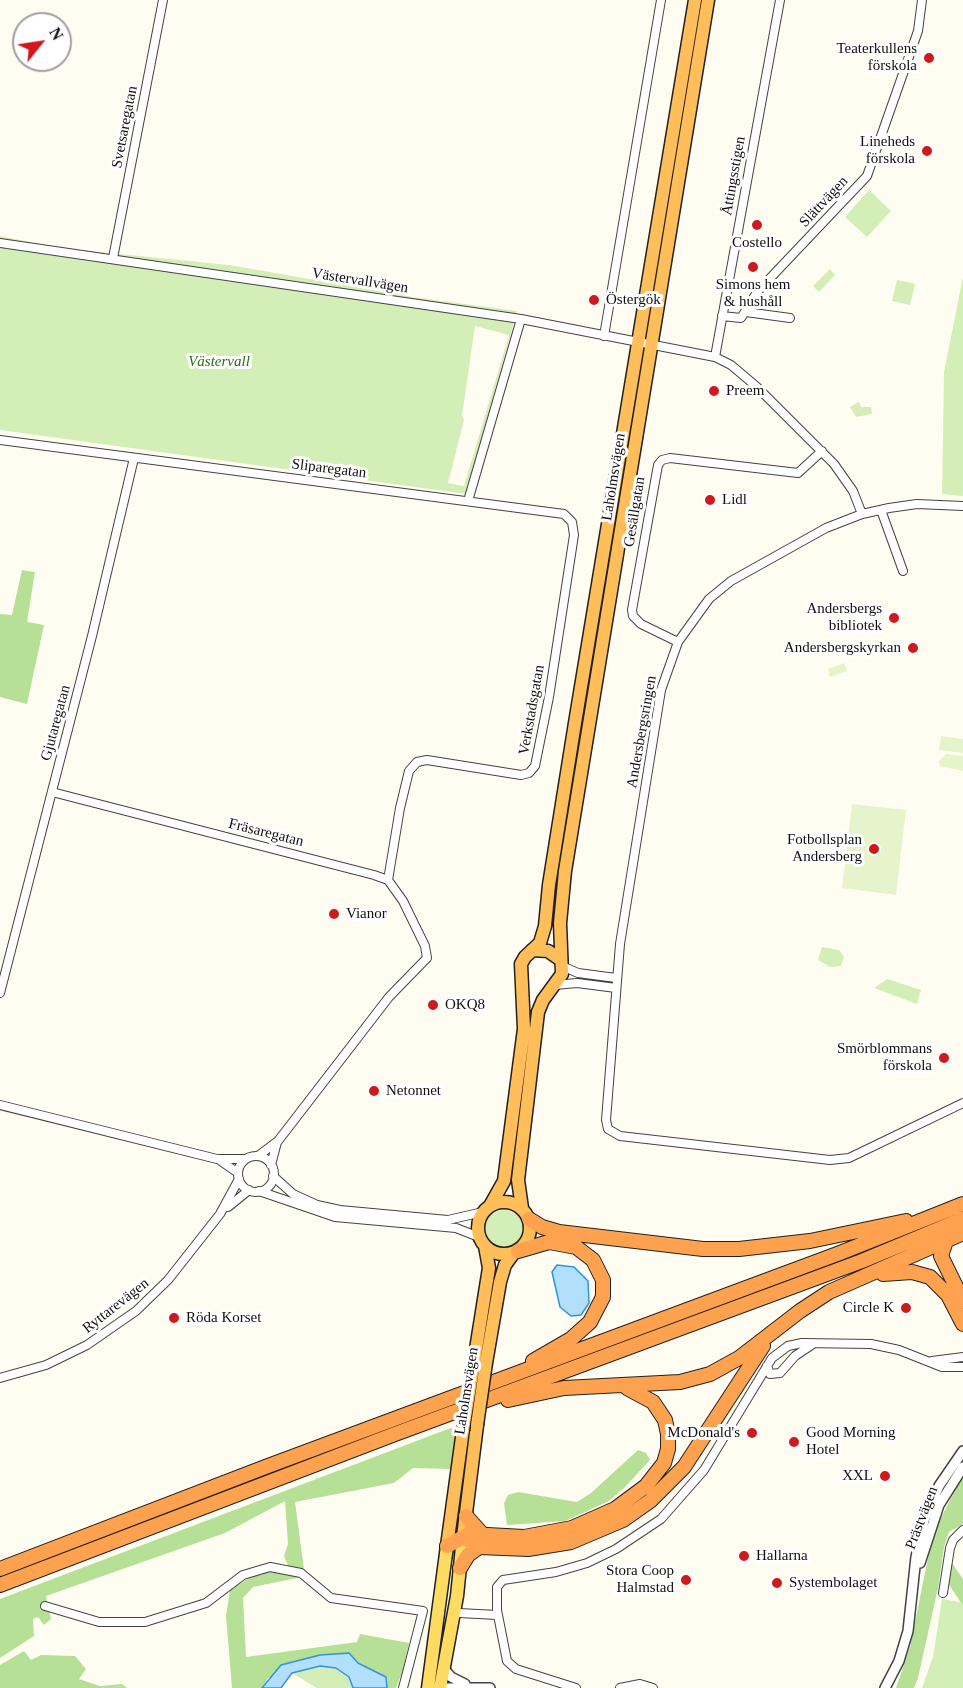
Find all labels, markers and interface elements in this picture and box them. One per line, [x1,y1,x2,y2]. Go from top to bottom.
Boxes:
north arrow [12,12,72,72]
text: N [46,24,67,43]
place label: Teaterkullens förskola [836,40,917,75]
marker: Teaterkullens förskola [922,51,936,65]
street label: Svetsaregatan [108,84,142,170]
place label: Lineheds förskola [860,133,915,168]
street label: Åttingsstigen [718,135,750,217]
marker: Lineheds förskola [920,144,934,158]
street label: Slättvägen [796,173,852,231]
marker: Costello [750,218,764,232]
place label: Costello [732,234,782,252]
marker: Simons hem & hushåll [746,260,760,274]
street label: Västervallvägen [310,264,410,298]
place label: Simons hem & hushåll [716,276,790,311]
place label: Östergök [606,291,661,309]
marker: Östergök [587,293,601,307]
park label: Västervall [188,353,250,371]
place label: Preem [726,382,764,400]
marker: Preem [707,384,721,398]
street label: Laholmsvägen [598,432,630,522]
street label: Sliparegatan [291,455,367,483]
street label: Gesällgatan [621,476,649,548]
place label: Lidl [722,491,747,509]
marker: Lidl [703,493,717,507]
place label: Andersbergs bibliotek [806,600,882,635]
marker: Andersbergs bibliotek [887,611,901,625]
place label: Andersbergskyrkan [784,639,901,657]
marker: Andersbergskyrkan [906,641,920,655]
street label: Verkstadsgatan [515,664,549,756]
street label: Andersbergsringen [623,674,661,790]
street label: Gjutaregatan [37,683,75,763]
street label: Fräsaregatan [227,815,305,851]
place label: Fotbollsplan Andersberg [787,831,862,866]
marker: Fotbollsplan Andersberg [867,842,881,856]
place label: Vianor [346,905,387,923]
marker: Vianor [327,907,341,921]
place label: OKQ8 [445,996,485,1014]
marker: OKQ8 [426,998,440,1012]
place label: Smörblommans förskola [837,1040,932,1075]
marker: Smörblommans förskola [937,1051,951,1065]
place label: Netonnet [386,1082,441,1100]
marker: Netonnet [367,1084,381,1098]
street label: Ryttarevägen [79,1274,153,1338]
place label: Circle K [843,1299,894,1317]
marker: Circle K [899,1301,913,1315]
place label: Röda Korset [186,1309,261,1327]
marker: Röda Korset [167,1311,181,1325]
street label: Laholmsvägen [451,1346,483,1436]
place label: McDonald's [667,1424,740,1442]
place label: Good Morning Hotel [806,1424,896,1459]
marker: McDonald's [745,1426,759,1440]
marker: Good Morning Hotel [787,1435,801,1449]
place label: XXL [842,1467,873,1485]
marker: XXL [878,1469,892,1483]
street label: Prästvägen [902,1484,942,1552]
place label: Hallarna [756,1547,808,1565]
marker: Hallarna [737,1549,751,1563]
place label: Stora Coop Halmstad [606,1562,674,1597]
marker: Stora Coop Halmstad [679,1573,693,1587]
place label: Systembolaget [789,1574,877,1592]
marker: Systembolaget [770,1576,784,1590]

